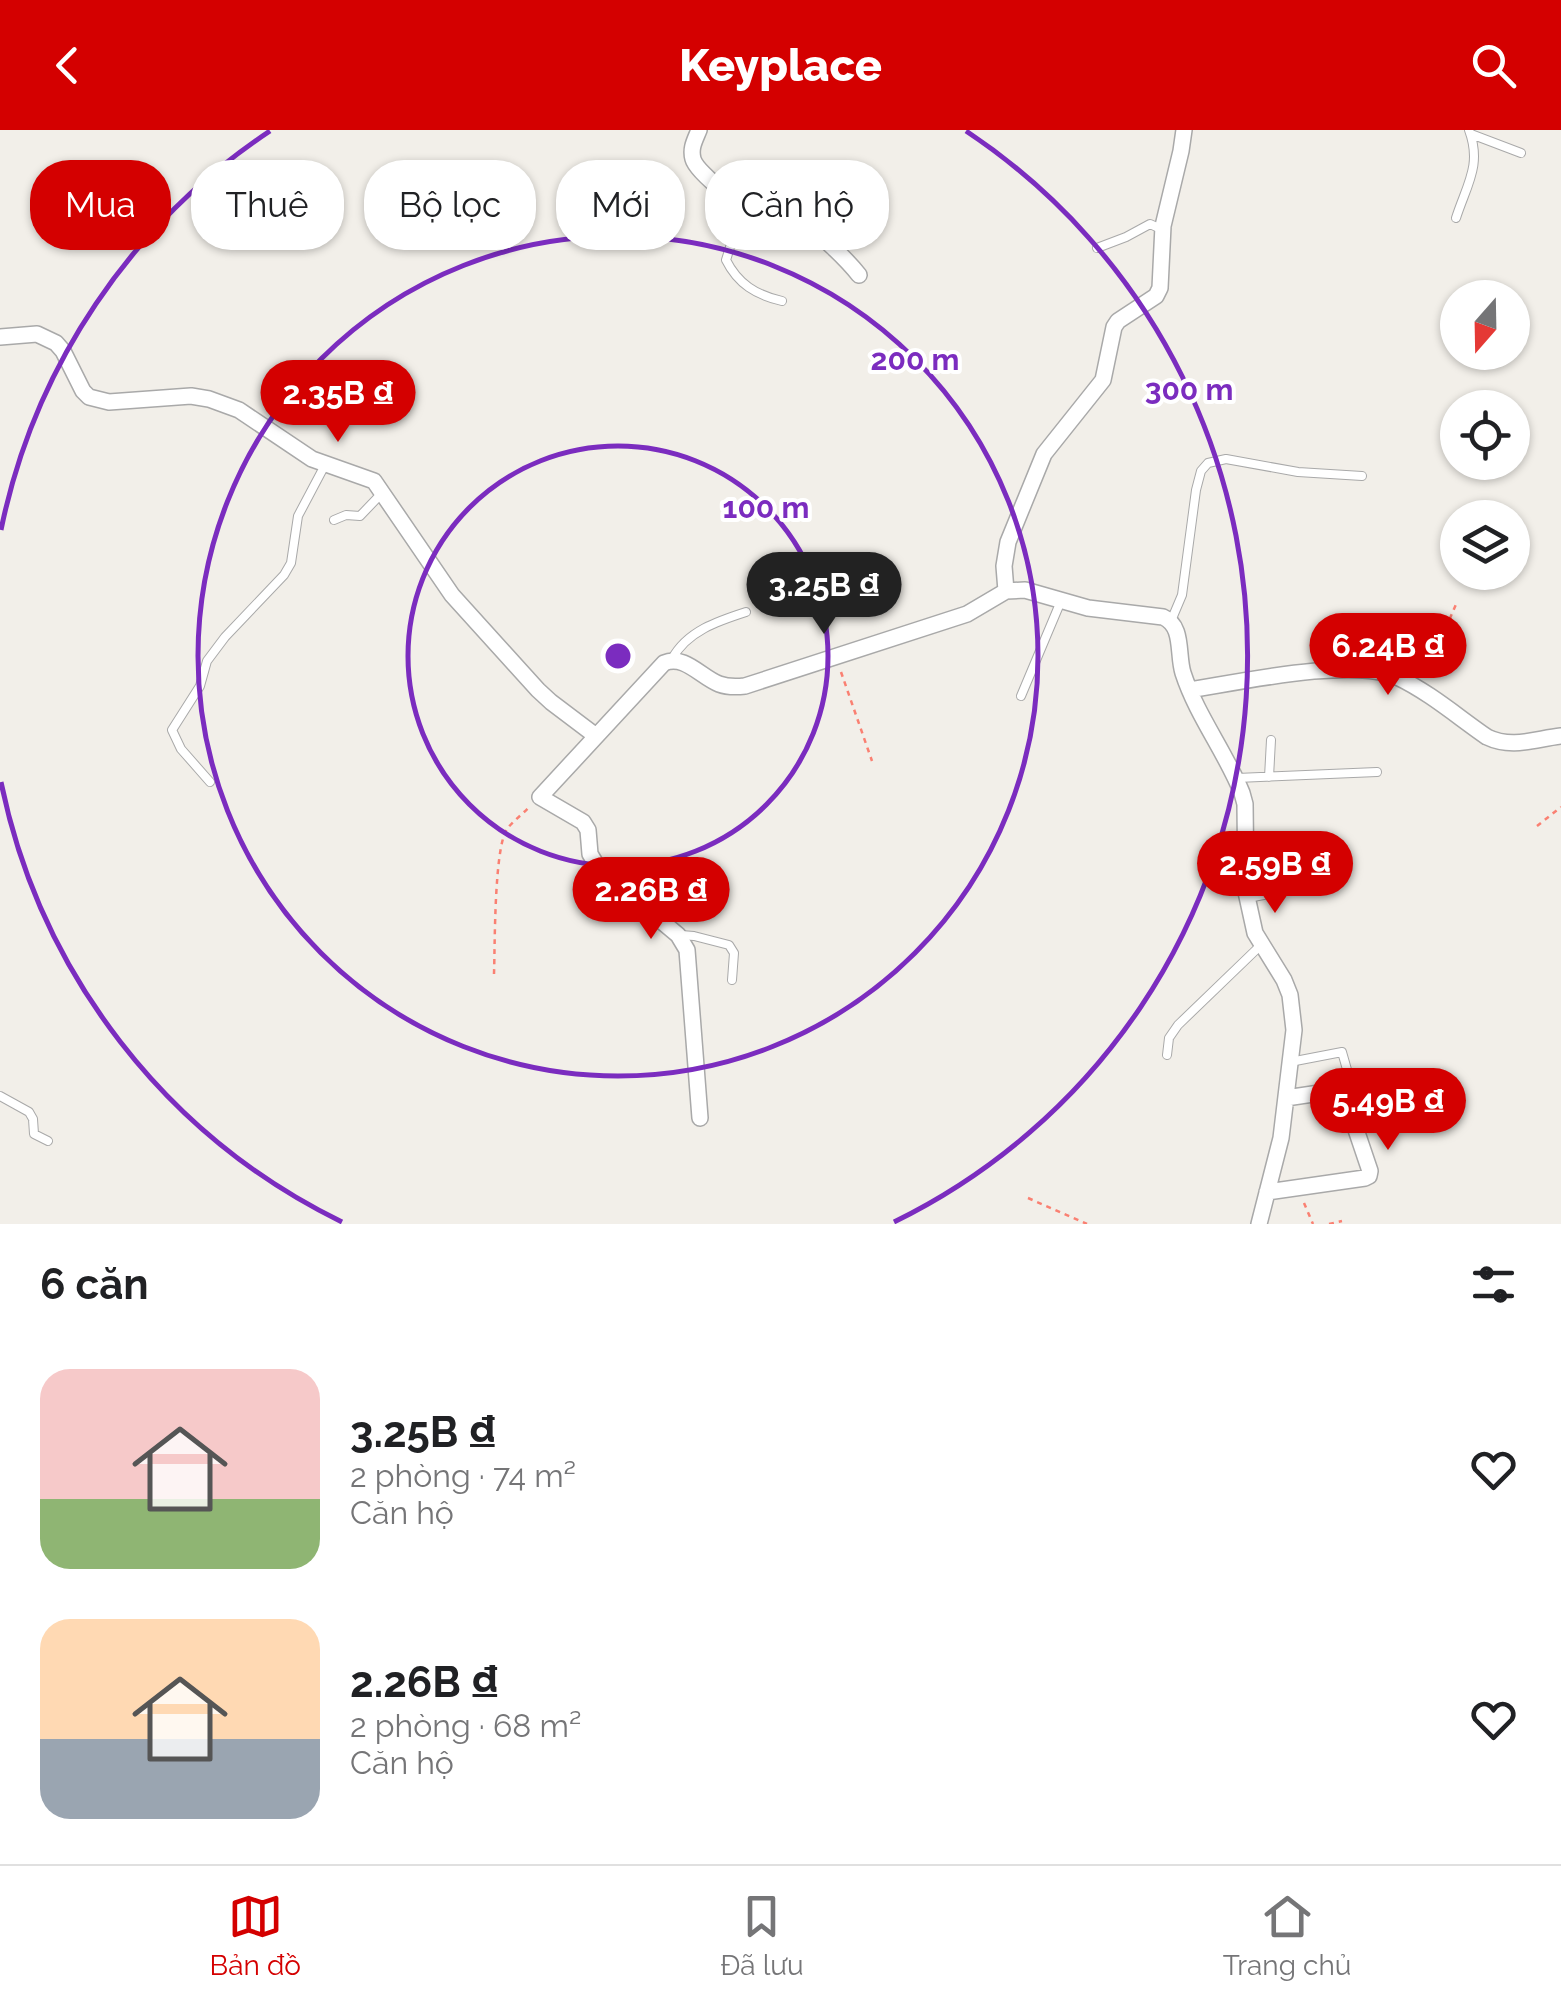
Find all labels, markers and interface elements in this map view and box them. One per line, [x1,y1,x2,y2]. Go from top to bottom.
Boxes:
icon: back [40,38,95,93]
icon: search [1466,38,1521,93]
text: Keyplace [679,39,882,92]
chip: Mua [30,160,171,250]
chip: Thuê [191,160,344,250]
chip: Bộ lọc [364,160,536,250]
chip: Mới [556,160,685,250]
chip: Căn hộ [705,160,889,250]
north arrow [1440,280,1530,370]
map controls [1440,280,1530,590]
text: 200 m [871,342,959,377]
pin: 2.35B ₫ [246,360,430,445]
text: 300 m [1145,372,1233,407]
text: 2.35B ₫ [283,374,393,411]
button: locate [1440,390,1530,480]
text: 100 m [723,490,809,525]
button: layers [1440,500,1530,590]
pin: 3.25B ₫ [732,552,916,637]
text: 3.25B ₫ [769,566,879,603]
pin: 6.24B ₫ [1296,613,1480,698]
text: 6.24B ₫ [1331,627,1445,664]
centre of rings [600,638,636,674]
pin: 2.59B ₫ [1183,831,1367,916]
text: 2.59B ₫ [1219,845,1331,882]
pin: 2.26B ₫ [559,857,743,942]
text: 2.26B ₫ [595,871,707,908]
pin: 5.49B ₫ [1296,1068,1480,1153]
text: 5.49B ₫ [1332,1082,1444,1119]
icon: filters [1466,1257,1521,1312]
text: 6 căn [40,1260,149,1309]
text: 3.25B ₫ [350,1408,496,1457]
icon: home [120,1409,240,1529]
icon: heart [1466,1442,1521,1497]
text: 2 phòng · 74 m² [350,1457,576,1494]
text: Căn hộ [350,1494,454,1531]
text: 2.26B ₫ [350,1658,498,1707]
icon: home [120,1659,240,1779]
icon: heart [1466,1692,1521,1747]
text: 2 phòng · 68 m² [350,1707,581,1744]
text: Căn hộ [350,1744,454,1781]
tab: Bản đồ [210,1889,301,1982]
tab: Đã lưu [720,1889,804,1982]
tab: Trang chủ [1223,1889,1351,1982]

